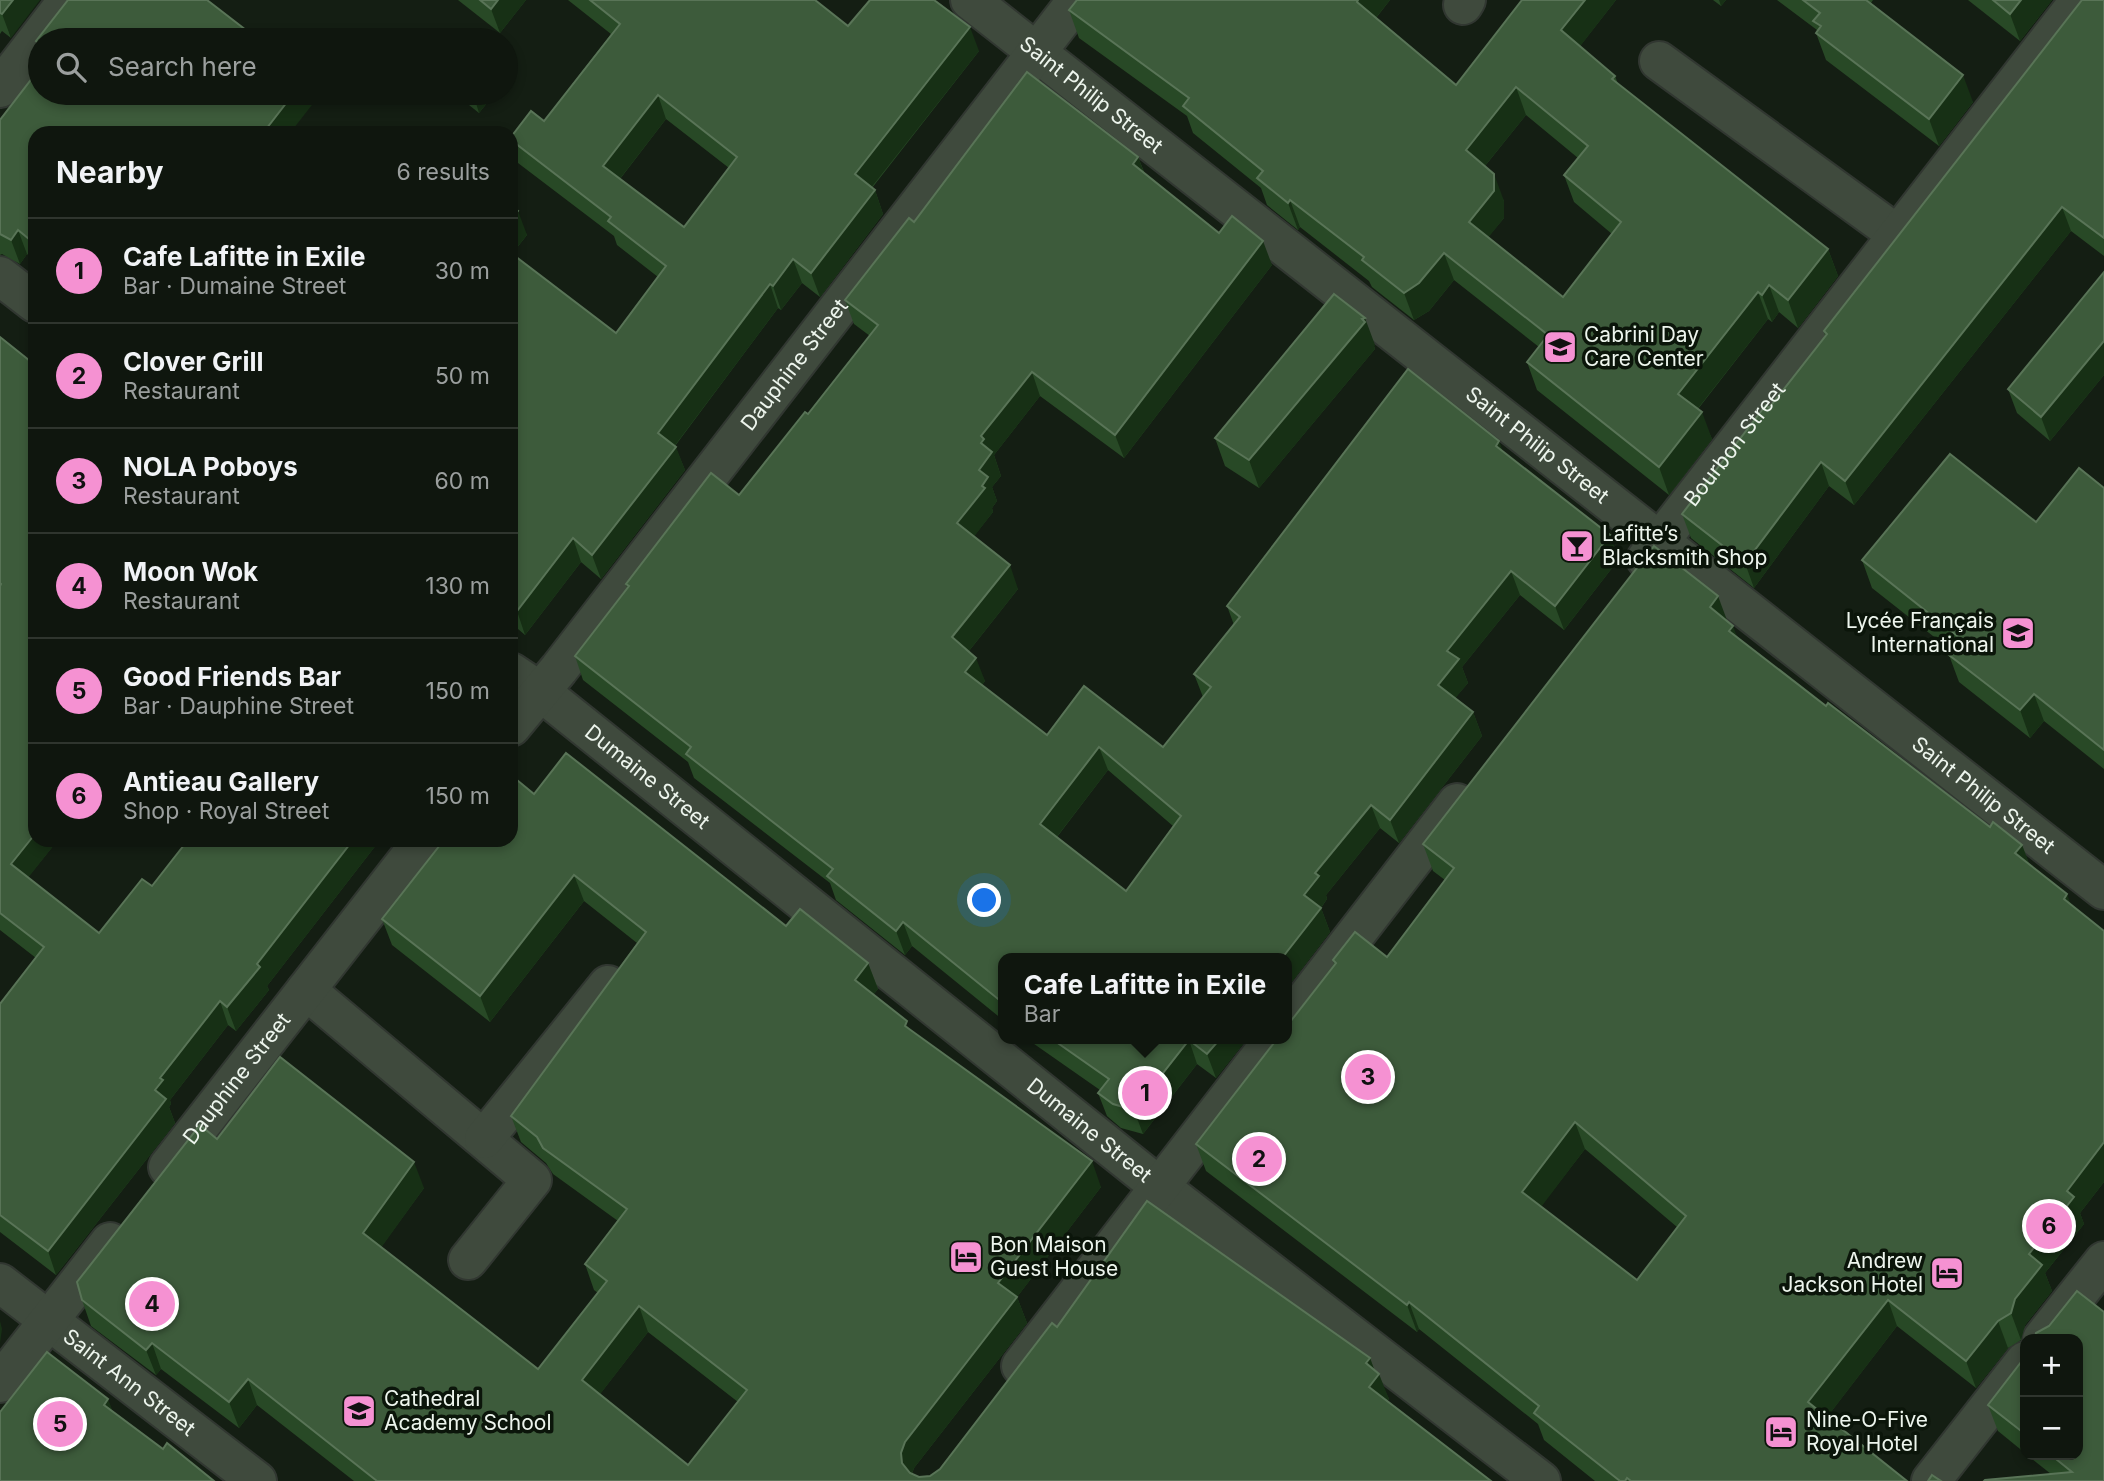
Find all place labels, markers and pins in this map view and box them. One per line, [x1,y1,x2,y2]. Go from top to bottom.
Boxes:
place label: Cabrini Day Care Center [1584,322,1704,371]
school or university icon: Cabrini Day Care Center [1541,328,1579,366]
place label: Lafitte’s Blacksmith Shop [1602,521,1767,570]
bar icon: Lafitte’s Blacksmith Shop [1558,527,1596,565]
place label: Lycée Français International [1846,608,1994,657]
school or university icon: Lycée Français International [1999,614,2037,652]
pin: 3 [1345,1051,1391,1103]
pin: 1 [1122,1067,1168,1119]
pin: 2 [1236,1133,1282,1185]
pin: 6 [2026,1200,2072,1252]
place label: Bon Maison Guest House [990,1232,1118,1281]
hotel icon: Bon Maison Guest House [947,1238,985,1276]
place label: Andrew Jackson Hotel [1782,1248,1923,1297]
hotel icon: Andrew Jackson Hotel [1928,1254,1966,1292]
pin: 4 [129,1278,175,1330]
place label: Cathedral Academy School [384,1386,552,1435]
school or university icon: Cathedral Academy School [340,1392,378,1430]
pin: 5 [37,1398,83,1450]
place label: Nine-O-Five Royal Hotel [1806,1407,1928,1456]
hotel icon: Nine-O-Five Royal Hotel [1762,1413,1800,1451]

